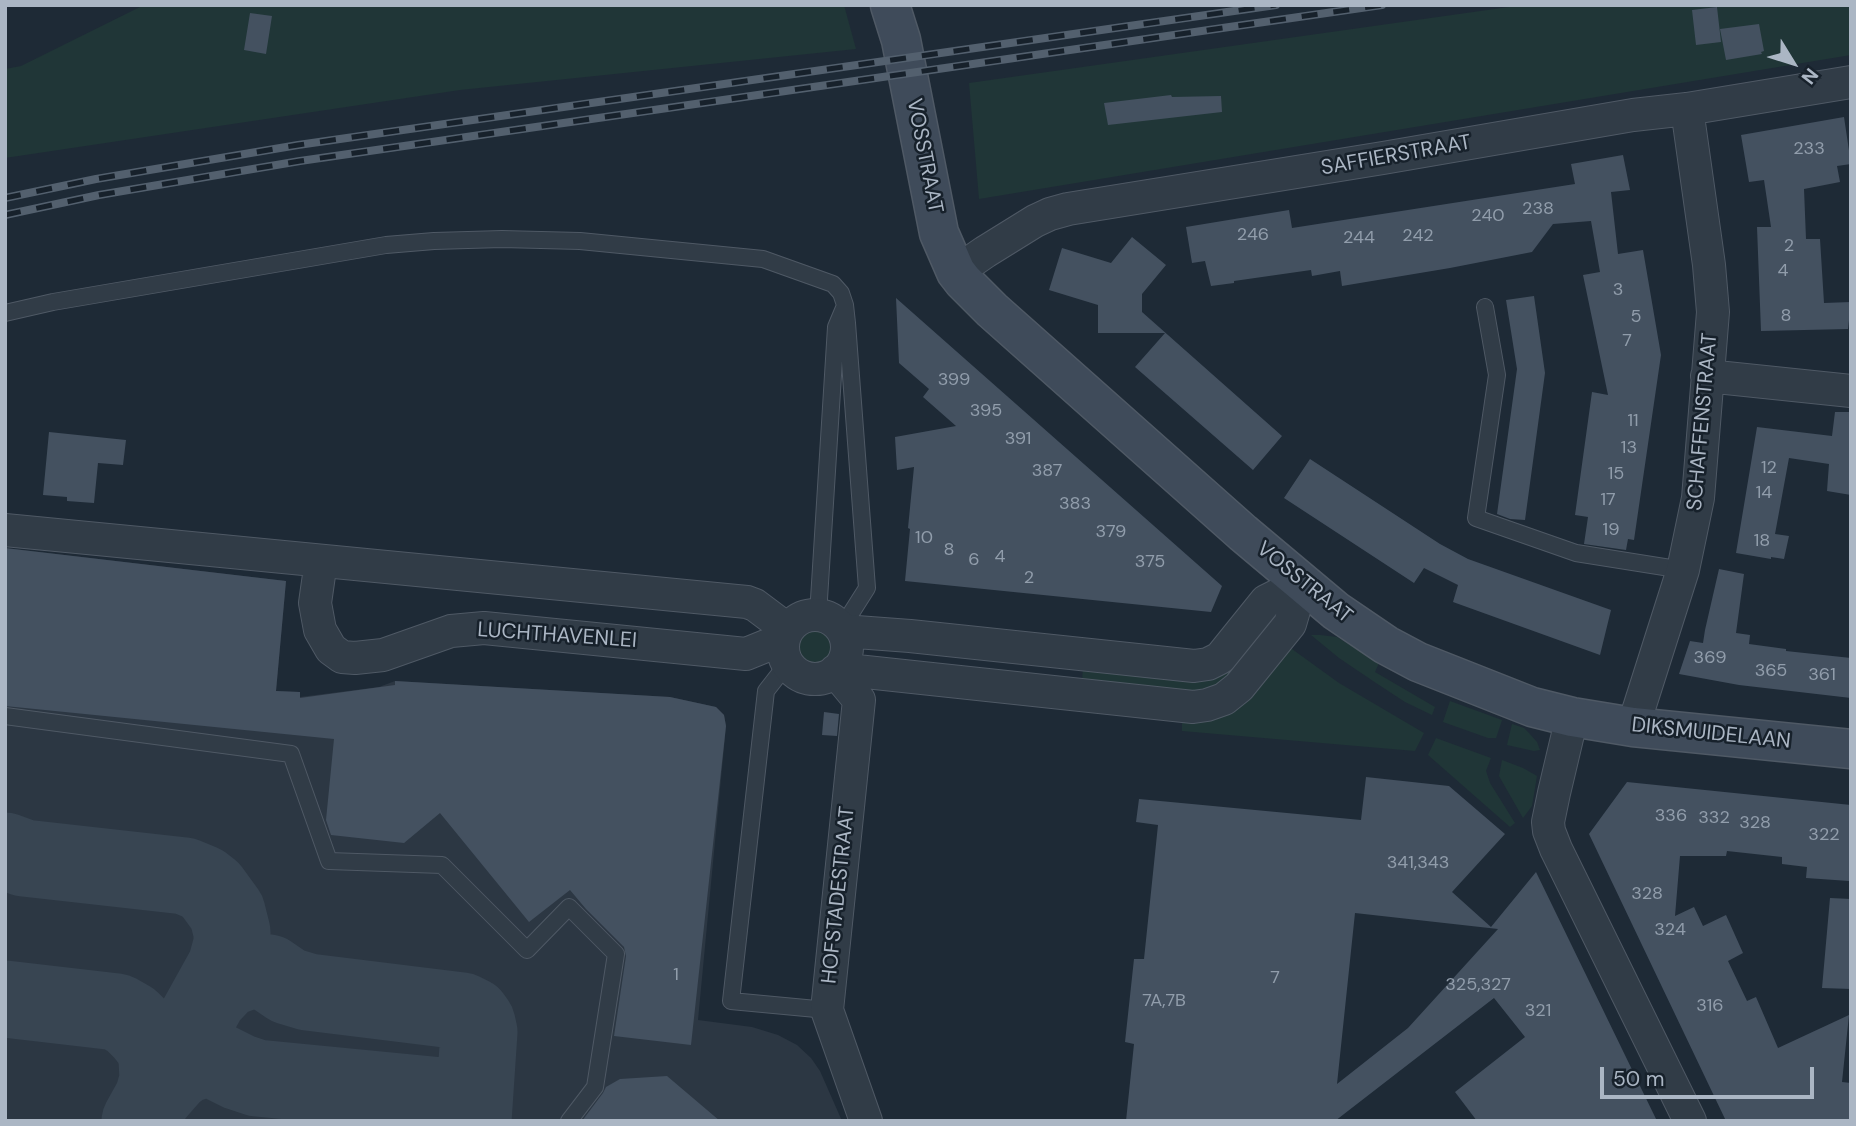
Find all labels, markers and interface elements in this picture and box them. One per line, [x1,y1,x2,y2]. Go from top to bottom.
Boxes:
north arrow [1758,28,1828,98]
text: N [1796,63,1824,89]
street label: VOSSTRAAT [901,97,947,215]
street label: SAFFIERSTRAAT [1319,130,1473,182]
house number: 233 [1793,138,1825,160]
house number: 238 [1522,198,1554,220]
house number: 240 [1471,205,1505,227]
house number: 246 [1237,224,1269,246]
house number: 242 [1402,225,1434,247]
house number: 244 [1343,227,1375,249]
house number: 2 [1784,235,1794,257]
house number: 4 [1778,260,1788,282]
house number: 3 [1613,279,1623,301]
house number: 8 [1781,305,1791,327]
house number: 5 [1631,306,1641,328]
house number: 7 [1622,330,1632,352]
street label: SCHAFFENSTRAAT [1683,332,1723,512]
house number: 399 [938,369,970,391]
house number: 395 [970,400,1002,422]
house number: 11 [1627,410,1639,432]
house number: 391 [1005,428,1031,450]
house number: 13 [1621,437,1637,459]
house number: 12 [1761,457,1777,479]
house number: 387 [1032,460,1062,482]
house number: 15 [1608,463,1624,485]
house number: 14 [1756,482,1772,504]
house number: 17 [1600,489,1616,511]
house number: 383 [1059,493,1091,515]
house number: 19 [1603,519,1619,541]
house number: 379 [1096,521,1126,543]
house number: 10 [915,527,933,549]
house number: 18 [1754,530,1770,552]
street label: VOSSTRAAT [1251,537,1357,629]
house number: 8 [944,539,954,561]
house number: 4 [995,546,1005,568]
house number: 6 [968,549,980,571]
house number: 375 [1135,551,1165,573]
house number: 2 [1024,567,1034,589]
street label: LUCHTHAVENLEI [476,618,638,654]
house number: 369 [1694,647,1726,669]
house number: 365 [1755,660,1787,682]
house number: 361 [1808,664,1836,686]
street label: DIKSMUIDELAAN [1630,713,1792,755]
street label: HOFSTADESTRAAT [817,805,861,985]
house number: 336 [1655,805,1687,827]
house number: 332 [1698,807,1730,829]
house number: 328 [1739,812,1771,834]
house number: 322 [1808,824,1840,846]
house number: 341,343 [1387,852,1449,874]
house number: 328 [1631,883,1663,905]
house number: 324 [1654,919,1686,941]
house number: 1 [673,964,679,986]
house number: 7 [1270,967,1280,989]
house number: 325,327 [1445,974,1511,996]
house number: 7A,7B [1142,990,1186,1012]
house number: 316 [1696,995,1724,1017]
house number: 321 [1525,1000,1551,1022]
scale bar [1604,1052,1818,1096]
text: 50 m [1613,1065,1664,1093]

